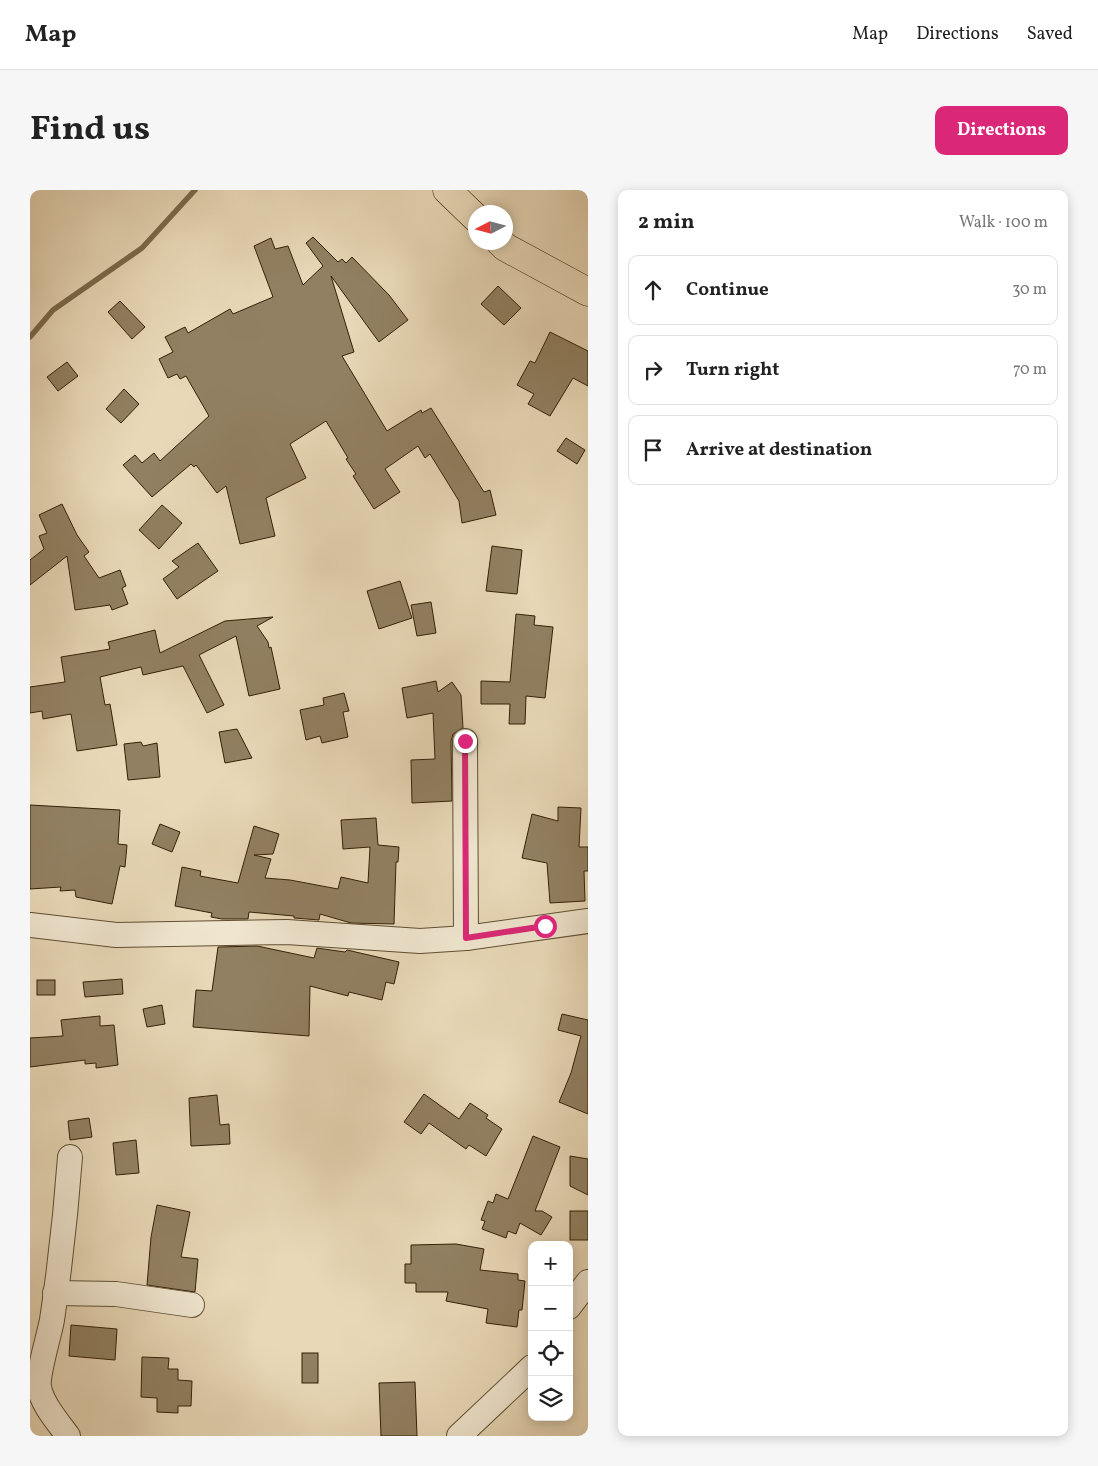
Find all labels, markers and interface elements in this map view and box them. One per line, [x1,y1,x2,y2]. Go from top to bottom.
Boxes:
text: Map [25,18,76,52]
text: Map [852,22,888,47]
text: Directions [916,22,999,47]
text: Saved [1027,22,1073,47]
text: Find us [30,106,150,154]
button: Directions [935,106,1068,155]
north arrow [468,205,513,250]
text: 2 min [638,208,695,237]
text: Walk · 100 m [959,212,1048,234]
icon: ahead [639,276,667,304]
text: Continue [686,277,769,303]
text: 30 m [1012,279,1047,301]
icon: right [639,356,667,384]
text: Turn right [686,357,779,383]
text: 70 m [1013,359,1047,381]
icon: arrive [639,436,667,464]
text: Arrive at destination [686,437,872,463]
route end [454,730,477,753]
route start [534,915,557,938]
map controls [528,1241,573,1421]
button: + [528,1241,573,1286]
button: − [528,1286,573,1331]
button: locate [528,1331,573,1376]
button: layers [528,1376,573,1421]

